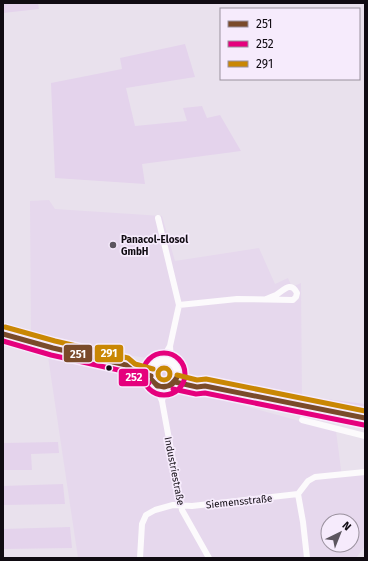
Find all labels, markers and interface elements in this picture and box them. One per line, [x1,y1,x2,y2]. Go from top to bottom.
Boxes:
legend [220,8,360,80]
text: 251 [256,17,273,31]
text: 252 [256,37,274,51]
text: 291 [256,57,273,71]
place label: Panacol-Elosol GmbH [121,234,188,258]
marker: Panacol-Elosol GmbH [108,240,118,250]
line badge: 251 [63,344,93,363]
line badge: 291 [94,344,124,363]
text: 291 [101,347,117,360]
text: 251 [70,348,86,361]
unlabelled marker [104,363,114,373]
line badge: 252 [118,368,149,387]
text: 252 [125,371,143,384]
street label: Industriestraße [161,436,187,507]
street label: Siemensstraße [205,493,273,511]
north arrow [320,513,360,553]
text: N [339,519,354,533]

